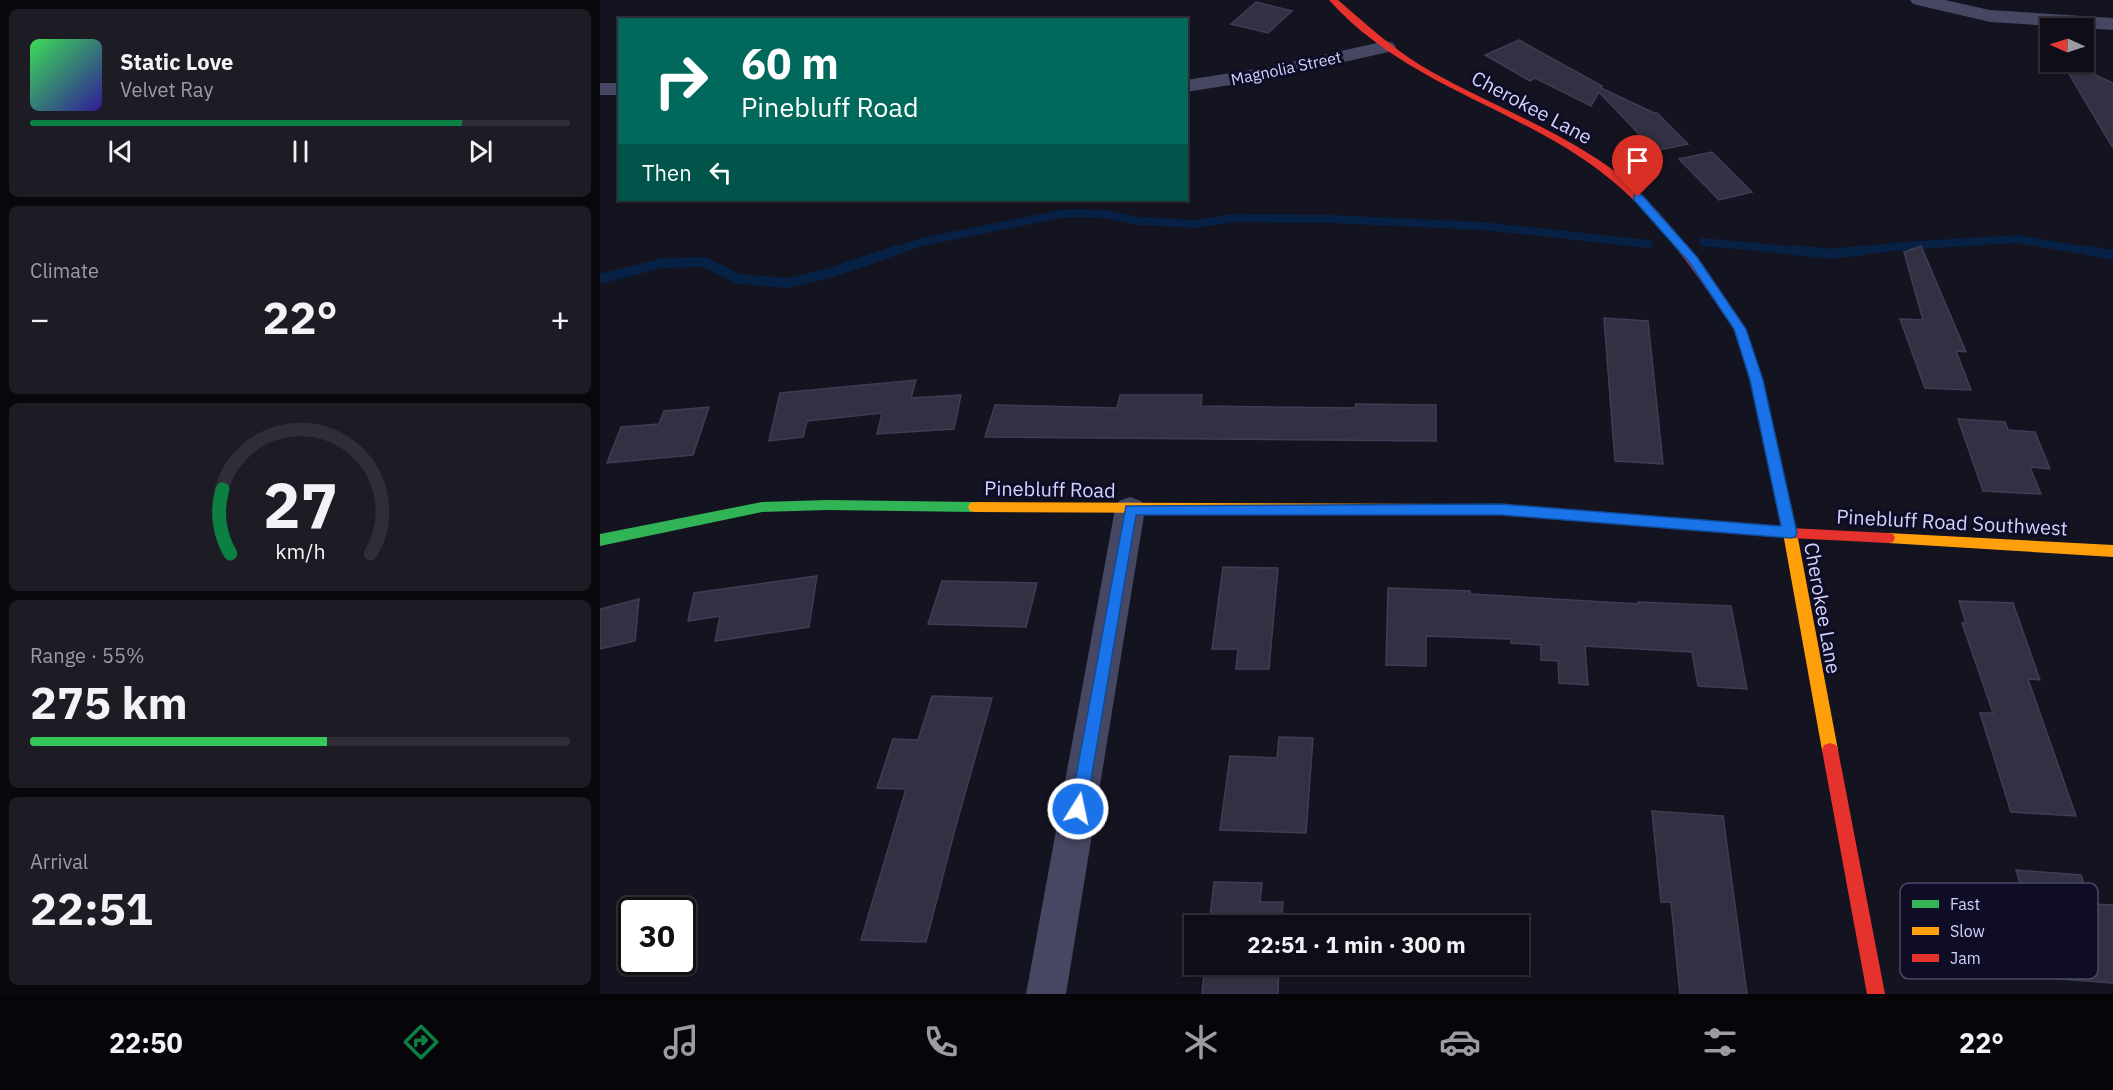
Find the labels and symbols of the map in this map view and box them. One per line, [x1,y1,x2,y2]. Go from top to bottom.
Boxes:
north arrow [2040,18,2094,72]
street label: Magnolia Street [1229,47,1343,89]
street label: Cherokee Lane [1467,64,1597,150]
pin [1612,135,1663,197]
street label: Pinebluff Road [984,474,1116,504]
street label: Pinebluff Road Southwest [1836,502,2068,542]
street label: Cherokee Lane [1798,540,1848,676]
position arrow [1046,777,1110,841]
legend [1900,883,2098,979]
text: Fast [1950,894,1980,914]
speed limit sign: 30 [618,897,696,975]
text: Slow [1950,921,1985,941]
text: Jam [1950,948,1981,968]

